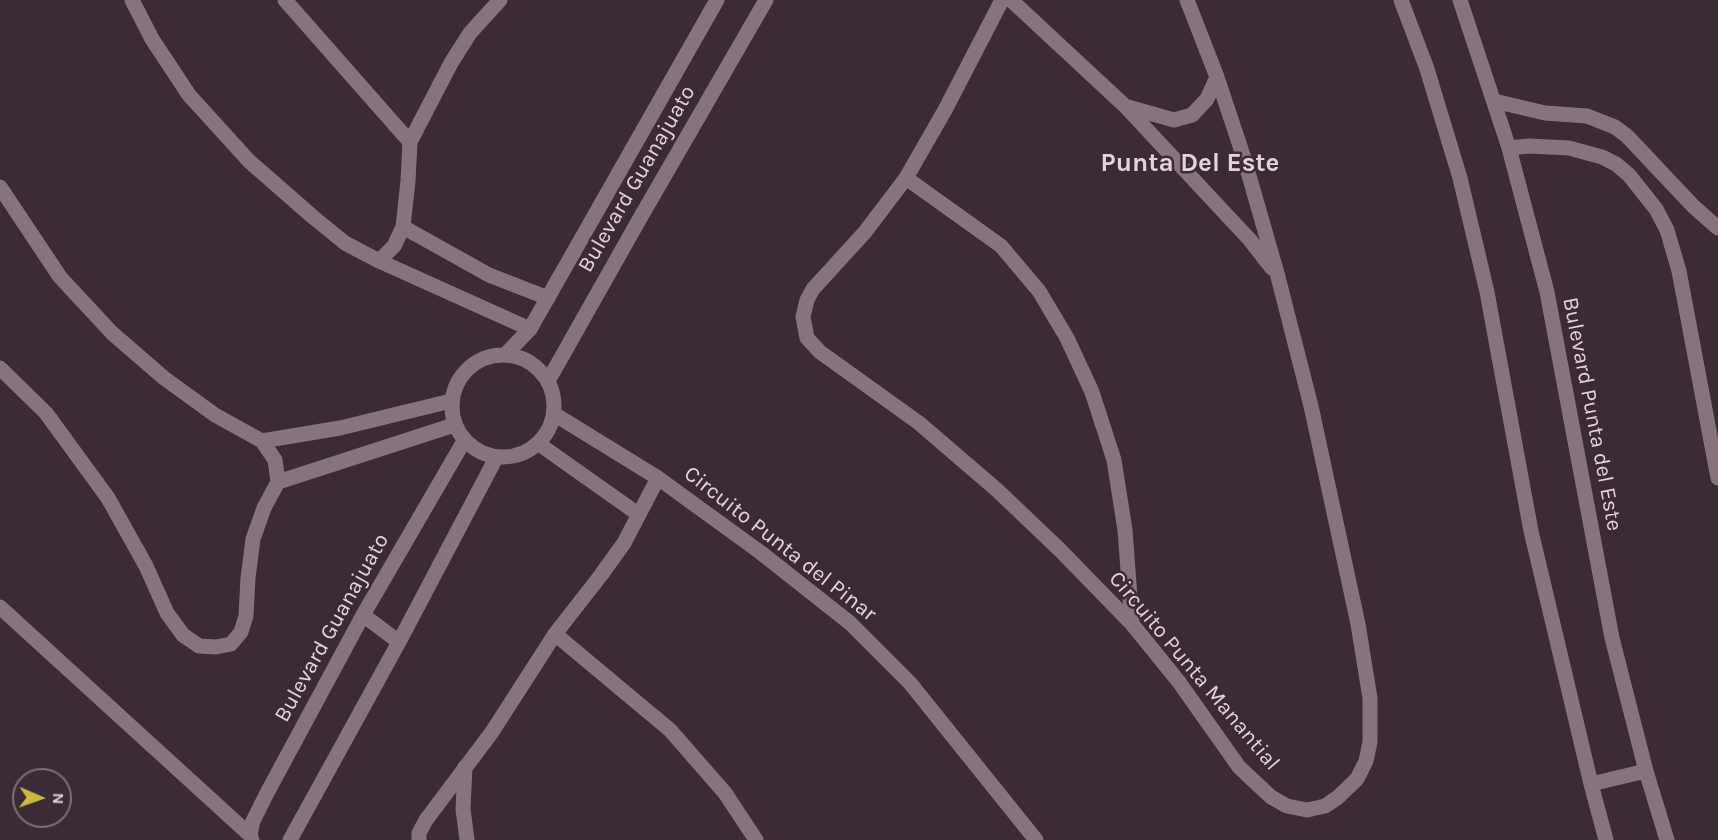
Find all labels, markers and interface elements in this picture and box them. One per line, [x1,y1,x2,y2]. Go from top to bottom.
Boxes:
street label: Bulevard Guanajuato [573,81,701,277]
district label: Punta Del Este [1101,148,1279,180]
street label: Bulevard Punta del Este [1556,295,1628,533]
street label: Circuito Punta del Pinar [679,461,881,627]
street label: Bulevard Guanajuato [269,529,395,727]
street label: Circuito Punta Manantial [1103,566,1285,776]
north arrow [12,768,72,828]
text: N [49,792,68,805]

